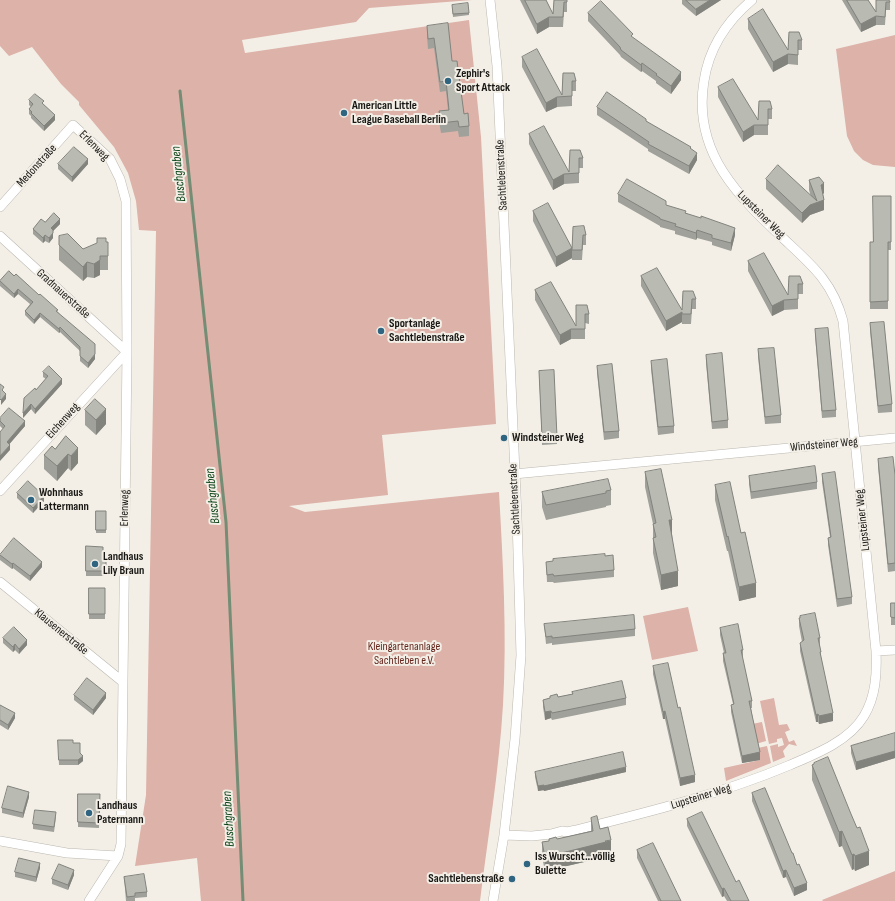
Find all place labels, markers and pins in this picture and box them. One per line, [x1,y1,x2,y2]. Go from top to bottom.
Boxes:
place label: Zephir's Sport Attack [456,67,510,95]
marker: Zephir's Sport Attack [443,76,453,86]
place label: American Little League Baseball Berlin [352,99,446,127]
marker: American Little League Baseball Berlin [339,108,349,118]
place label: Sportanlage Sachtlebenstraße [389,317,465,345]
marker: Sportanlage Sachtlebenstraße [376,326,386,336]
place label: Windsteiner Weg [512,431,584,445]
marker: Windsteiner Weg [499,433,509,443]
place label: Wohnhaus Lattermann [39,486,89,514]
marker: Wohnhaus Lattermann [26,495,36,505]
place label: Landhaus Lily Braun [103,550,144,578]
marker: Landhaus Lily Braun [90,559,100,569]
place label: Landhaus Patermann [97,799,143,827]
marker: Landhaus Patermann [84,808,94,818]
place label: Iss Wurscht...völlig Bulette [535,850,615,878]
marker: Iss Wurscht...völlig Bulette [522,859,532,869]
place label: Sachtlebenstraße [428,872,504,886]
marker: Sachtlebenstraße [507,874,517,884]

